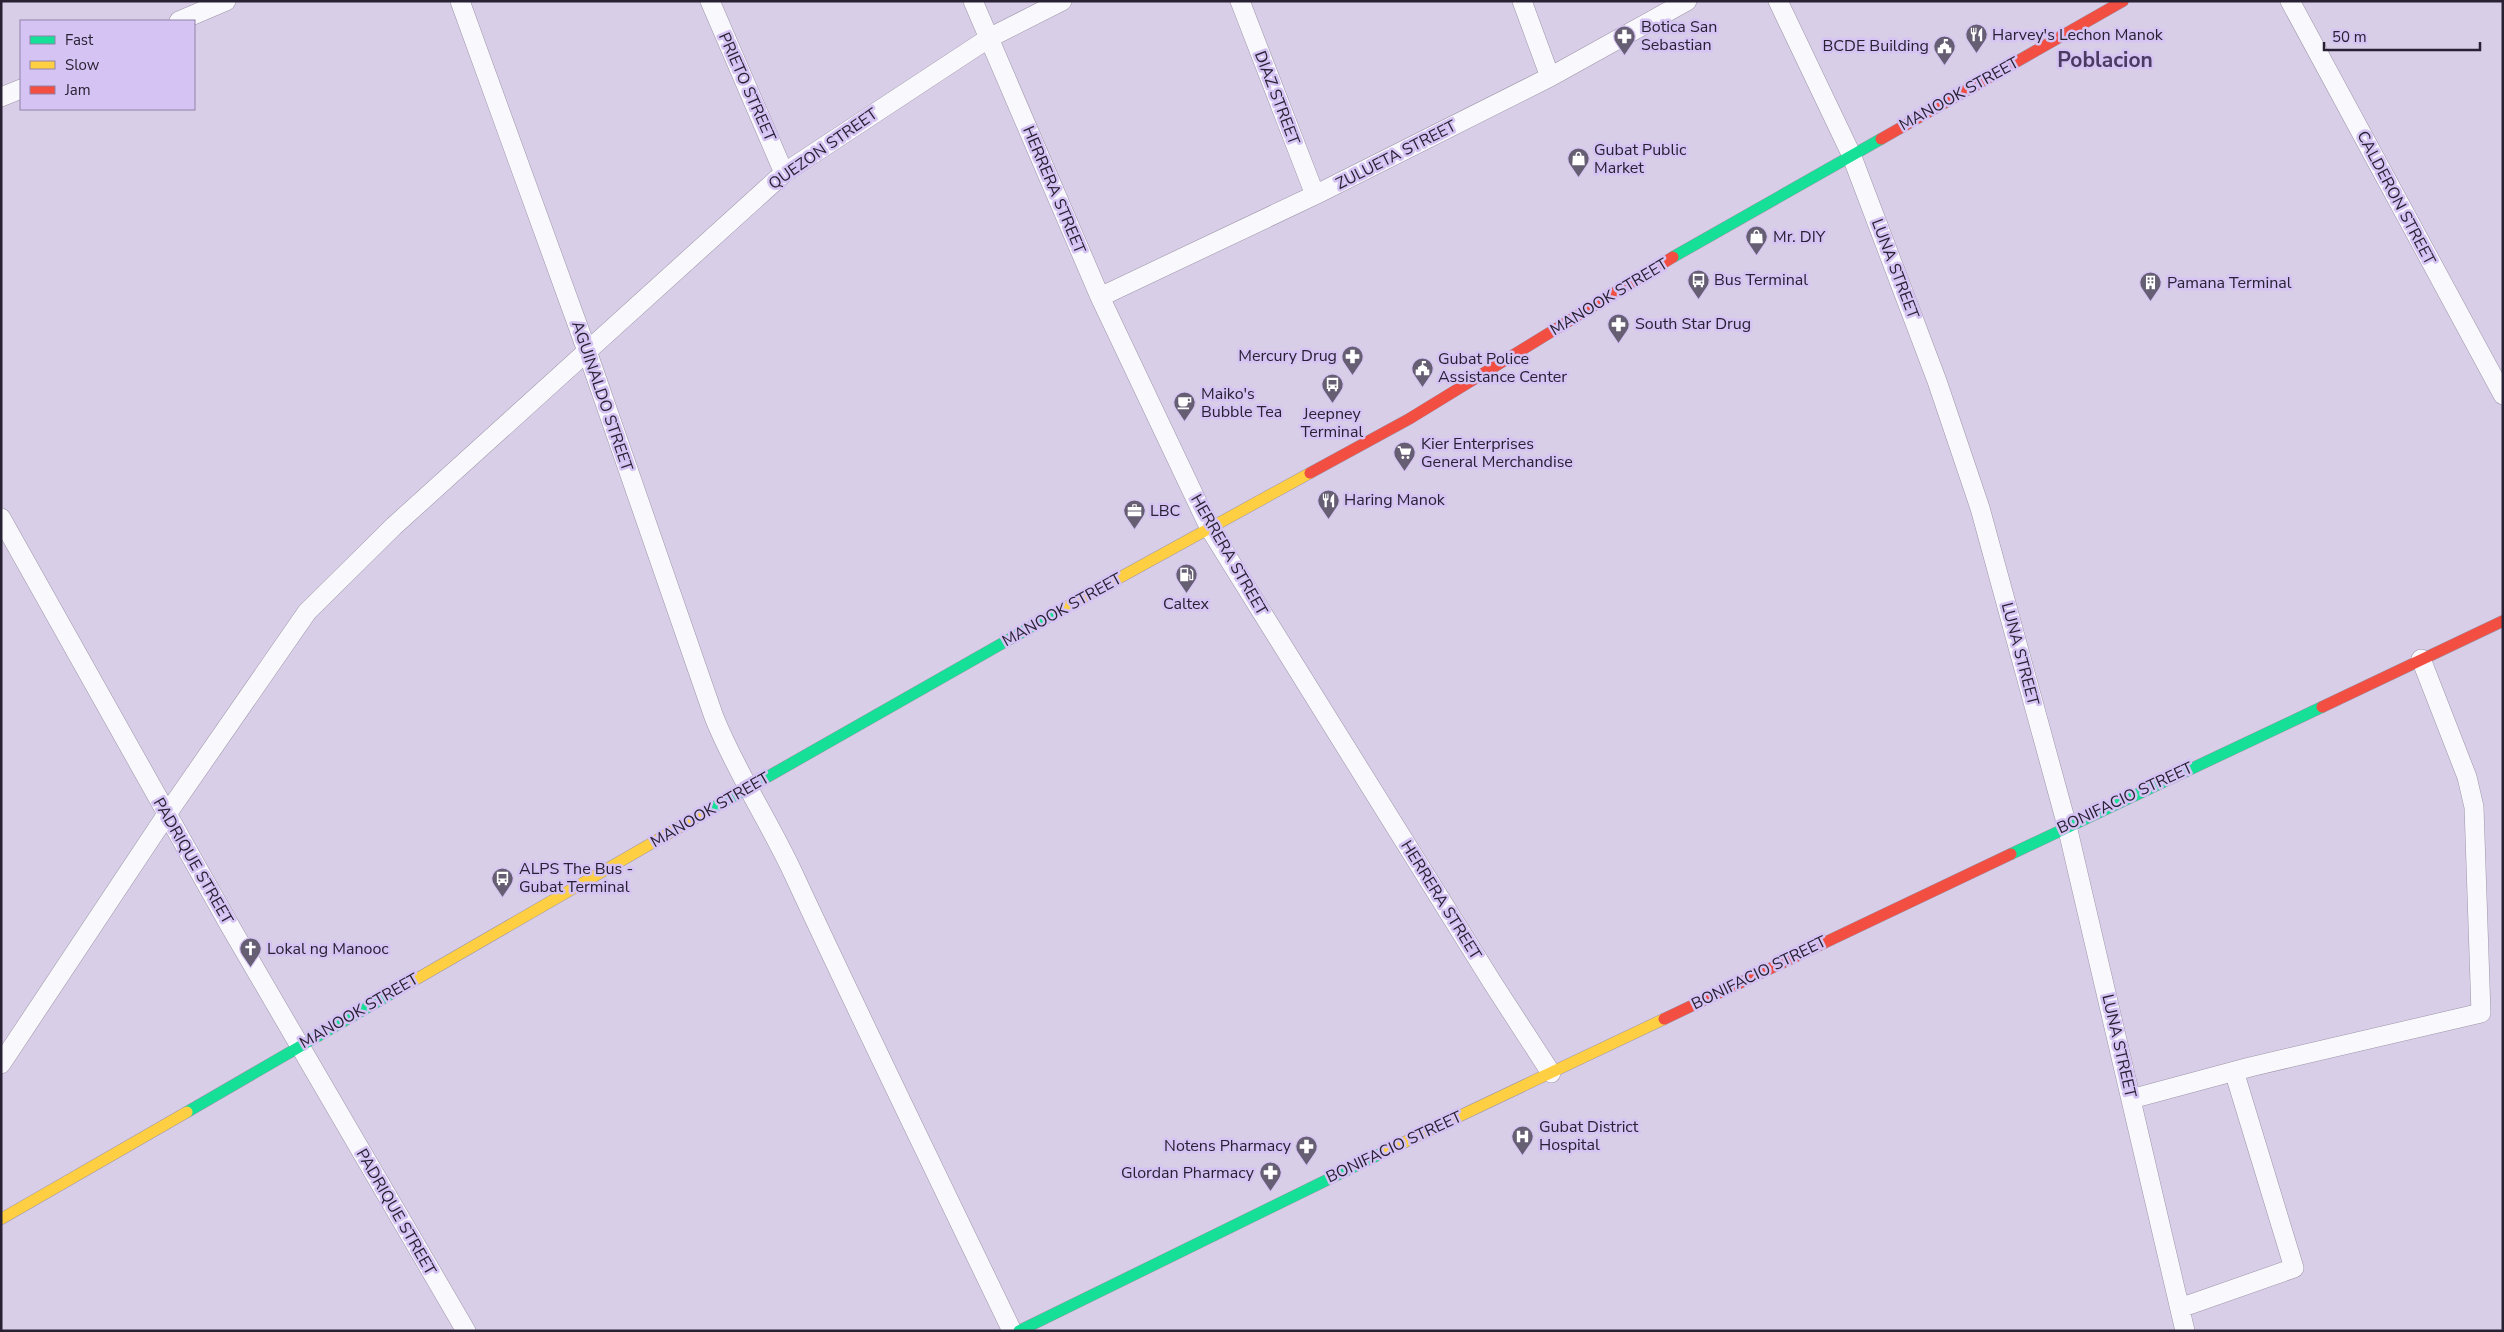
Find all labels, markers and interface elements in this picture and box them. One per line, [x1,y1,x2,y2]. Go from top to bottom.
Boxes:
place label: Botica San Sebastian [1641,16,1717,56]
legend [20,20,195,110]
scale bar [2324,20,2480,52]
restaurant icon: Harvey's Lechon Manok [1964,23,1988,54]
pharmacy icon: Botica San Sebastian [1613,24,1637,55]
place label: Harvey's Lechon Manok [1992,24,2164,46]
text: 50 m [2332,27,2367,47]
street label: PRIETO STREET [713,29,781,145]
text: Fast [65,30,94,50]
public building icon: BCDE Building [1933,34,1957,65]
place label: BCDE Building [1822,35,1929,57]
district label: Poblacion [2057,46,2153,74]
street label: DIAZ STREET [1249,48,1305,149]
street label: MANOOK STREET [1895,52,2023,136]
text: Slow [65,55,100,75]
text: Jam [64,80,91,100]
street label: QUEZON STREET [764,103,882,195]
street label: ZULUETA STREET [1332,115,1460,195]
street label: HERRERA STREET [1017,123,1091,257]
street label: CALDERON STREET [2351,127,2441,269]
place label: Gubat Public Market [1594,139,1687,179]
shop icon: Gubat Public Market [1566,147,1590,178]
street label: LUNA STREET [1866,216,1924,323]
shop icon: Mr. DIY [1745,225,1769,256]
place label: Mr. DIY [1773,226,1826,248]
street label: MANOOK STREET [1546,253,1672,341]
bus stop icon: Bus Terminal [1686,268,1710,299]
place label: Bus Terminal [1714,269,1808,291]
building icon: Pamana Terminal [2139,271,2163,302]
place label: Pamana Terminal [2167,272,2292,294]
pharmacy icon: South Star Drug [1607,312,1631,343]
place label: South Star Drug [1635,313,1751,335]
street label: AGUINALDO STREET [566,318,638,474]
pharmacy icon: Mercury Drug [1341,344,1365,375]
place label: Mercury Drug [1238,345,1337,367]
place label: Gubat Police Assistance Center [1438,348,1567,388]
public building icon: Gubat Police Assistance Center [1410,356,1434,387]
bus stop icon: Jeepney Terminal [1320,373,1344,404]
place label: Maiko's Bubble Tea [1201,383,1282,423]
cafe icon: Maiko's Bubble Tea [1173,391,1197,422]
place label: Jeepney Terminal [1301,403,1363,443]
place label: Kier Enterprises General Merchandise [1421,433,1573,473]
supermarket icon: Kier Enterprises General Merchandise [1393,441,1417,472]
restaurant icon: Haring Manok [1316,488,1340,519]
place label: Haring Manok [1344,489,1446,511]
street label: HERRERA STREET [1185,490,1273,620]
office icon: LBC [1122,499,1146,530]
place label: LBC [1150,500,1181,522]
fuel station icon: Caltex [1174,563,1198,594]
street label: MANOOK STREET [998,568,1126,652]
place label: Caltex [1163,593,1210,615]
street label: LUNA STREET [1996,600,2044,708]
street label: BONIFACIO STREET [2053,757,2197,839]
street label: MANOOK STREET [647,767,774,853]
street label: PADRIQUE STREET [148,794,238,929]
street label: HERRERA STREET [1395,836,1487,964]
place label: ALPS The Bus - Gubat Terminal [519,858,633,898]
bus stop icon: ALPS The Bus - Gubat Terminal [491,866,515,897]
street label: BONIFACIO STREET [1688,931,1830,1015]
church icon: Lokal ng Manooc [239,937,263,968]
place label: Lokal ng Manooc [267,938,389,960]
street label: MANOOK STREET [296,968,423,1054]
street label: LUNA STREET [2096,992,2142,1100]
street label: BONIFACIO STREET [1322,1106,1466,1188]
place label: Gubat District Hospital [1539,1116,1639,1156]
hospital icon: Gubat District Hospital [1511,1124,1535,1155]
pharmacy icon: Notens Pharmacy [1295,1134,1319,1165]
place label: Notens Pharmacy [1164,1135,1292,1157]
street label: PADRIQUE STREET [351,1145,441,1280]
pharmacy icon: Glordan Pharmacy [1258,1161,1282,1192]
place label: Glordan Pharmacy [1121,1162,1255,1184]

